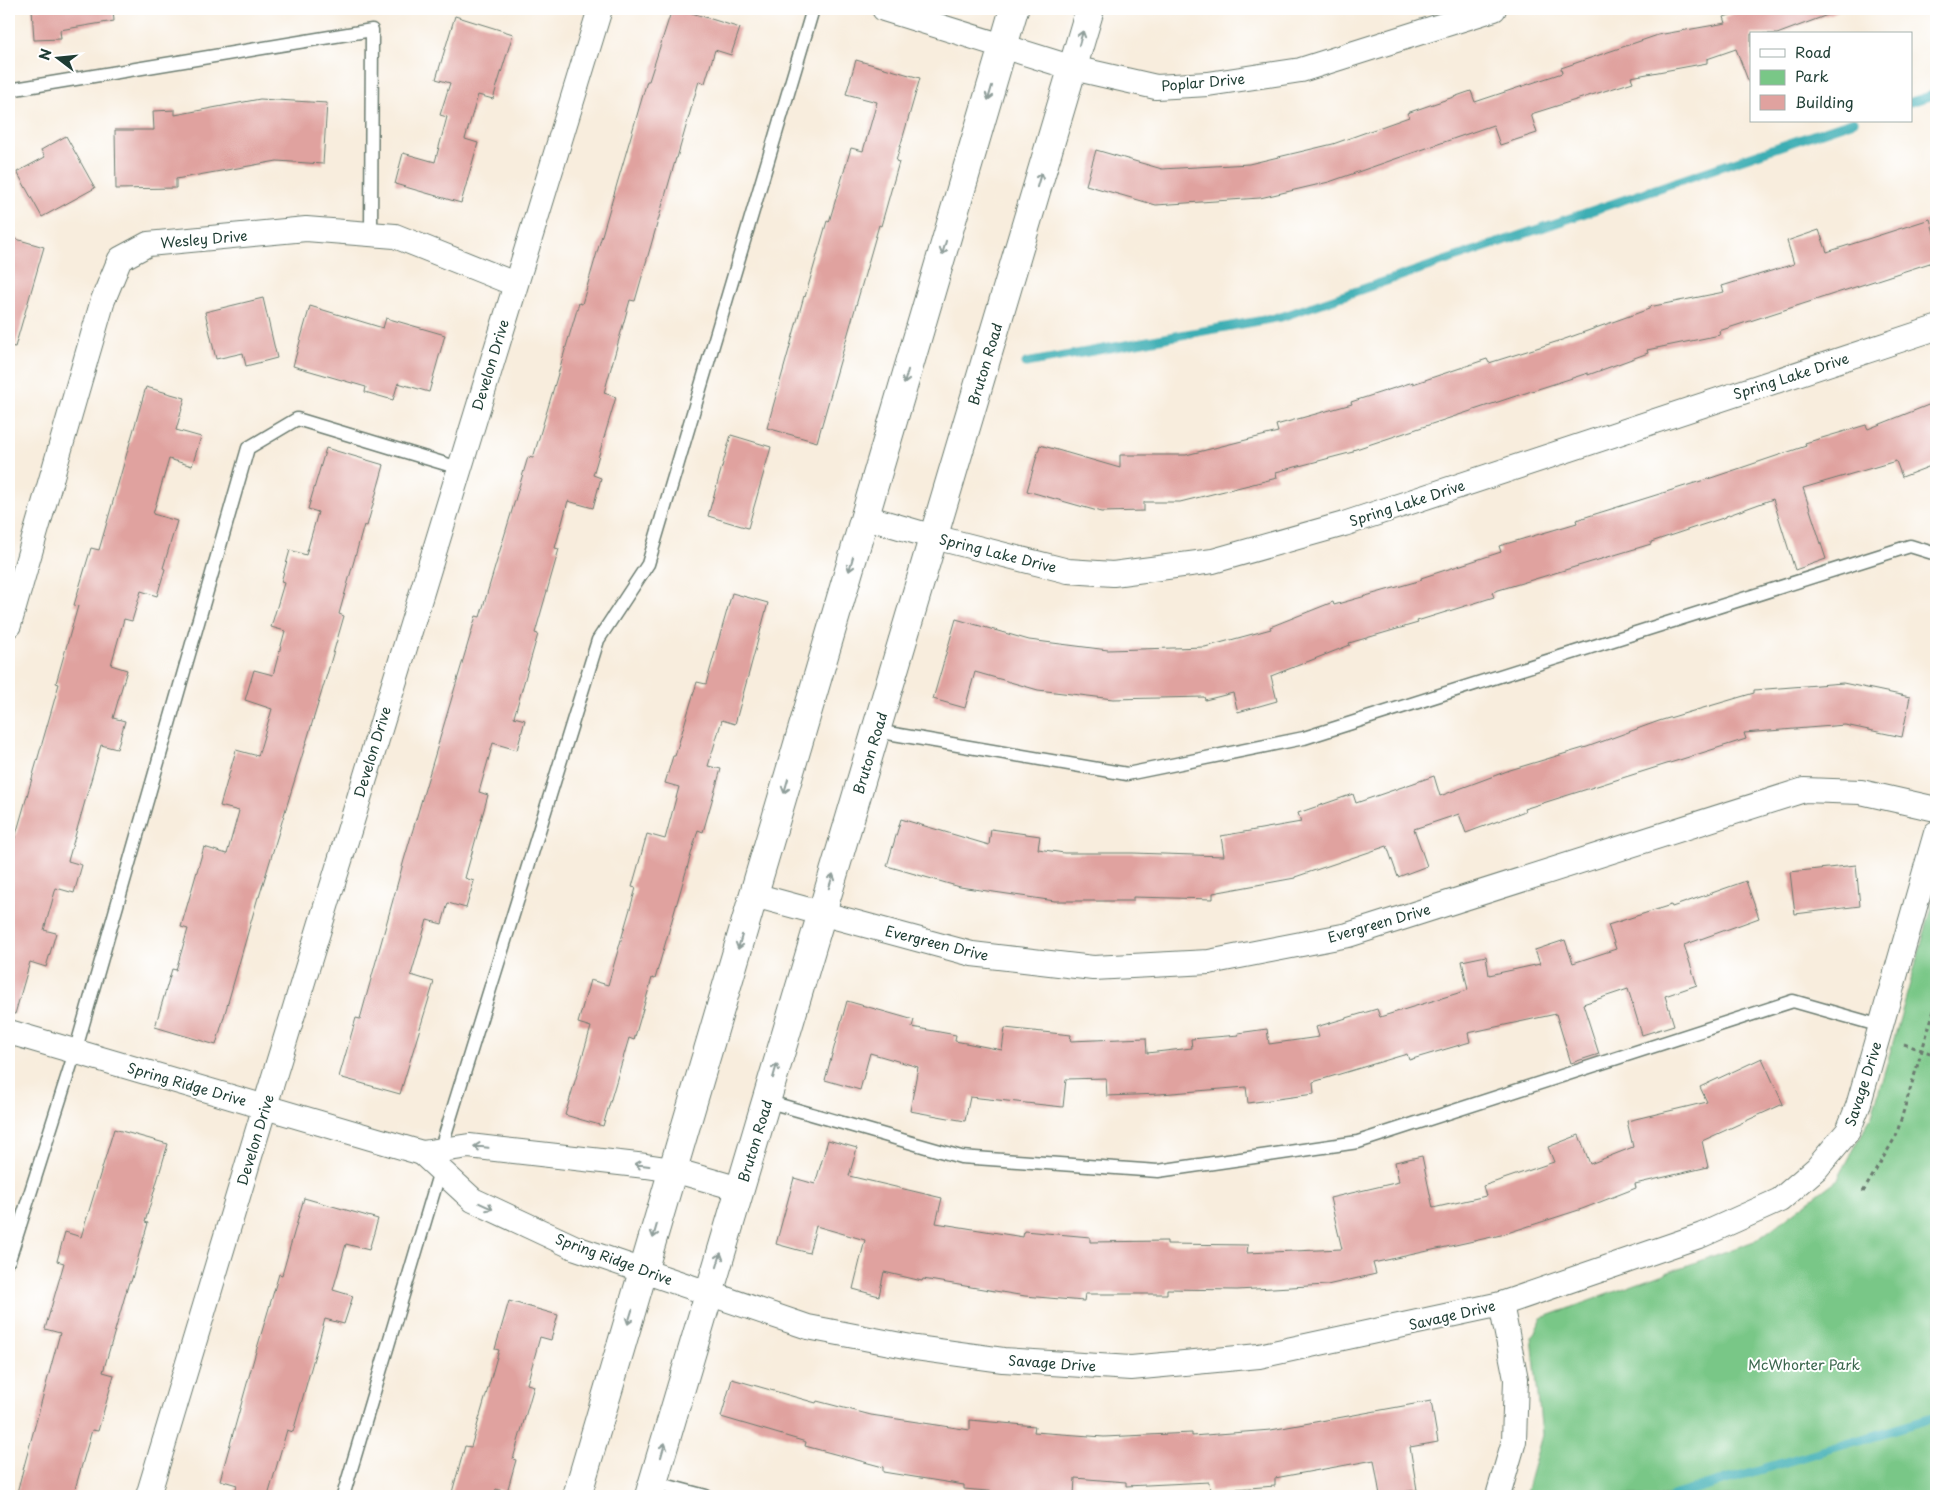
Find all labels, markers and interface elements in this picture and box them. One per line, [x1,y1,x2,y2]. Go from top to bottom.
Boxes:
one-way arrow [1077,31,1087,47]
north arrow [32,32,82,82]
legend [1750,32,1912,122]
text: Road [1795,40,1831,63]
text: N [33,46,57,63]
text: Park [1795,64,1829,87]
street label: Poplar Drive [1160,68,1246,96]
one-way arrow [984,84,994,100]
text: Building [1795,90,1854,113]
one-way arrow [1035,173,1045,189]
street label: Wesley Drive [160,225,248,253]
one-way arrow [939,240,949,256]
street label: Develon Drive [466,317,514,413]
street label: Bruton Road [963,320,1007,408]
street label: Spring Lake Drive [1730,347,1852,405]
one-way arrow [901,368,911,384]
street label: Spring Lake Drive [1346,474,1468,532]
street label: Spring Lake Drive [937,528,1059,578]
one-way arrow [846,555,856,571]
street label: Develon Drive [348,704,396,800]
street label: Bruton Road [848,709,892,797]
one-way arrow [780,778,790,794]
one-way arrow [827,874,837,890]
street label: Evergreen Drive [1325,898,1433,948]
street label: Evergreen Drive [883,920,991,966]
one-way arrow [734,934,744,950]
street label: Savage Drive [1839,1039,1887,1129]
street label: Spring Ridge Drive [125,1057,249,1111]
one-way arrow [771,1063,781,1079]
street label: Develon Drive [231,1092,279,1188]
street label: Bruton Road [733,1097,777,1185]
one-way arrow [473,1143,489,1152]
one-way arrow [634,1160,650,1170]
one-way arrow [478,1202,493,1212]
one-way arrow [650,1223,660,1239]
street label: Spring Ridge Drive [552,1228,676,1290]
one-way arrow [715,1253,725,1269]
street label: Savage Drive [1407,1295,1497,1335]
one-way arrow [625,1309,635,1325]
street label: Savage Drive [1007,1349,1097,1377]
park label: McWhorter Park [1748,1354,1860,1375]
one-way arrow [658,1442,668,1458]

